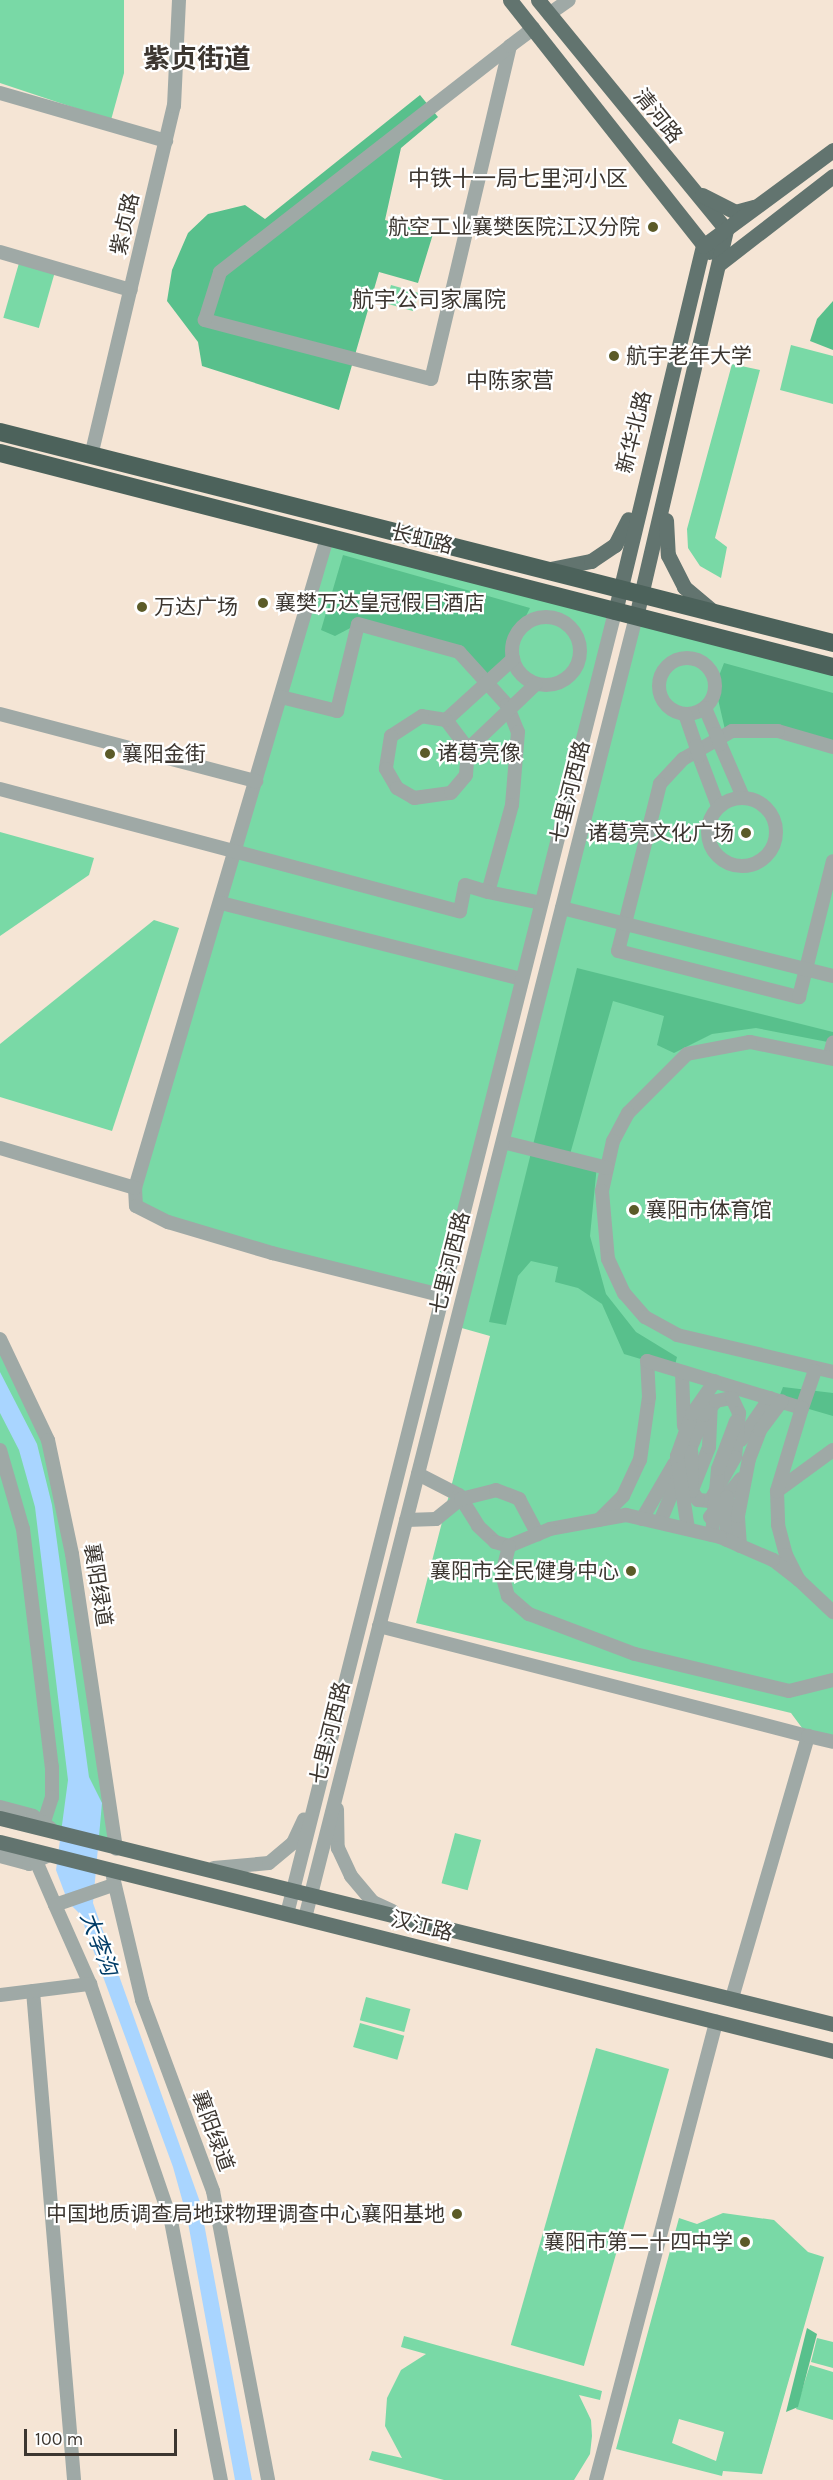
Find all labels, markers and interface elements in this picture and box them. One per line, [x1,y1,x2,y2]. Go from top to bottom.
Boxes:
district label: 紫贞街道 [143,44,251,76]
street label: 清河路 [628,84,688,148]
district label: 中铁十一局七里河小区 [408,167,628,193]
street label: 紫贞路 [106,190,144,258]
place label: 航空工业襄樊医院江汉分院 [388,214,640,240]
marker: 航空工业襄樊医院江汉分院 [644,218,662,236]
district label: 航宇公司家属院 [352,288,506,314]
place label: 航宇老年大学 [626,343,752,369]
marker: 航宇老年大学 [607,349,621,363]
district label: 中陈家营 [466,369,554,395]
street label: 新华北路 [612,388,656,476]
street label: 长虹路 [388,519,456,559]
place label: 襄樊万达皇冠假日酒店 [275,590,485,616]
place label: 万达广场 [154,594,238,620]
marker: 襄樊万达皇冠假日酒店 [256,596,270,610]
marker: 万达广场 [135,600,149,614]
street label: 七里河西路 [545,738,595,846]
place label: 诸葛亮像 [437,740,521,766]
place label: 襄阳金街 [122,741,206,767]
marker: 诸葛亮像 [418,746,432,760]
marker: 襄阳金街 [103,747,117,761]
place label: 诸葛亮文化广场 [587,820,734,846]
marker: 诸葛亮文化广场 [739,826,753,840]
place label: 襄阳市体育馆 [646,1197,772,1223]
marker: 襄阳市体育馆 [627,1203,641,1217]
street label: 七里河西路 [425,1209,475,1317]
street label: 襄阳绿道 [79,1542,117,1628]
place label: 襄阳市全民健身中心 [430,1558,619,1584]
marker: 襄阳市全民健身中心 [624,1564,638,1578]
street label: 七里河西路 [305,1679,355,1787]
street label: 汉江路 [388,1906,456,1946]
water label: 大李沟 [74,1908,122,1980]
street label: 襄阳绿道 [187,2087,239,2175]
place label: 中国地质调查局地球物理调查中心襄阳基地 [46,2201,445,2227]
marker: 中国地质调查局地球物理调查中心襄阳基地 [450,2207,464,2221]
place label: 襄阳市第二十四中学 [544,2229,733,2255]
marker: 襄阳市第二十四中学 [738,2235,752,2249]
scale bar [27,2417,180,2455]
text: 100 m [35,2428,83,2450]

